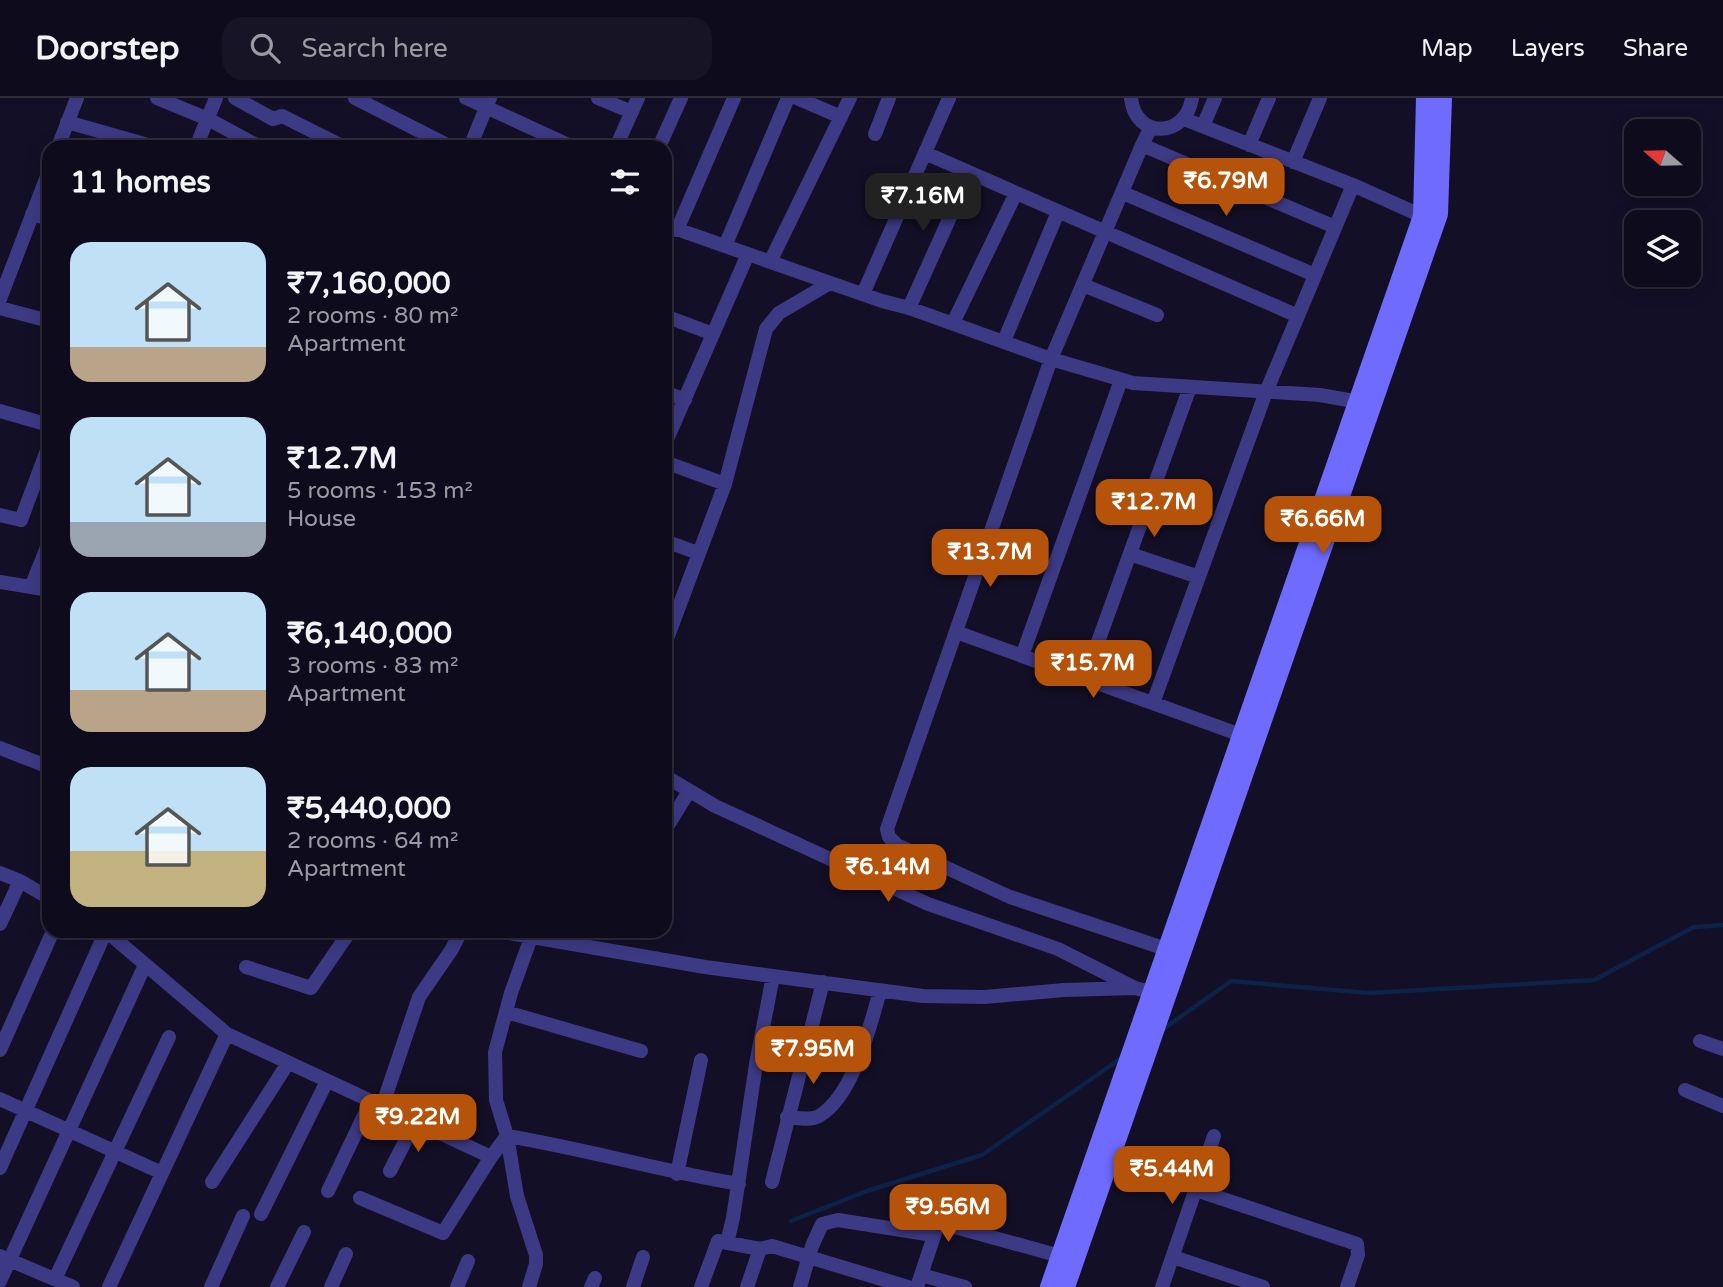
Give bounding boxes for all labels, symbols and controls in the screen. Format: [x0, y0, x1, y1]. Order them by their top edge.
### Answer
search box [222, 17, 712, 80]
text: Doorstep [35, 29, 180, 68]
icon: search [246, 29, 284, 67]
text: Search here [302, 33, 448, 64]
text: Map [1421, 34, 1473, 63]
text: Layers [1511, 34, 1585, 63]
text: Share [1623, 34, 1688, 63]
north arrow [1624, 119, 1701, 196]
map controls [1624, 119, 1701, 287]
pin: ₹6.79M [1169, 158, 1283, 218]
icon: filters [606, 163, 644, 201]
text: 11 homes [70, 164, 211, 201]
text: ₹6.79M [1184, 167, 1268, 195]
pin: ₹7.16M [866, 174, 980, 233]
text: ₹7.16M [881, 182, 965, 210]
button: layers [1624, 210, 1701, 287]
text: ₹7,160,000 [287, 265, 451, 302]
icon: home [126, 270, 210, 354]
text: 2 rooms · 80 m² [287, 302, 458, 330]
text: Apartment [287, 330, 406, 358]
text: ₹12.7M [287, 440, 398, 477]
icon: home [126, 445, 210, 529]
text: 5 rooms · 153 m² [287, 477, 473, 505]
pin: ₹12.7M [1097, 480, 1211, 539]
text: ₹12.7M [1112, 488, 1196, 516]
pin: ₹6.66M [1266, 496, 1380, 556]
text: House [287, 505, 356, 533]
text: ₹6.66M [1281, 505, 1366, 533]
pin: ₹13.7M [933, 530, 1047, 589]
text: ₹13.7M [948, 538, 1032, 566]
text: ₹6,140,000 [287, 615, 452, 652]
icon: home [126, 620, 210, 704]
pin: ₹15.7M [1036, 640, 1150, 700]
text: ₹15.7M [1051, 649, 1135, 677]
text: 3 rooms · 83 m² [287, 652, 458, 680]
text: Apartment [287, 680, 406, 708]
text: ₹5,440,000 [287, 790, 451, 827]
icon: home [126, 795, 210, 879]
text: 2 rooms · 64 m² [287, 827, 458, 855]
pin: ₹6.14M [831, 844, 945, 904]
text: ₹6.14M [846, 853, 931, 881]
text: Apartment [287, 855, 406, 883]
pin: ₹7.95M [756, 1026, 870, 1086]
text: ₹7.95M [771, 1035, 855, 1063]
pin: ₹9.22M [361, 1094, 475, 1154]
text: ₹9.22M [376, 1103, 461, 1131]
pin: ₹5.44M [1115, 1146, 1229, 1206]
text: ₹5.44M [1130, 1155, 1214, 1183]
pin: ₹9.56M [891, 1184, 1005, 1244]
text: ₹9.56M [906, 1193, 991, 1221]

